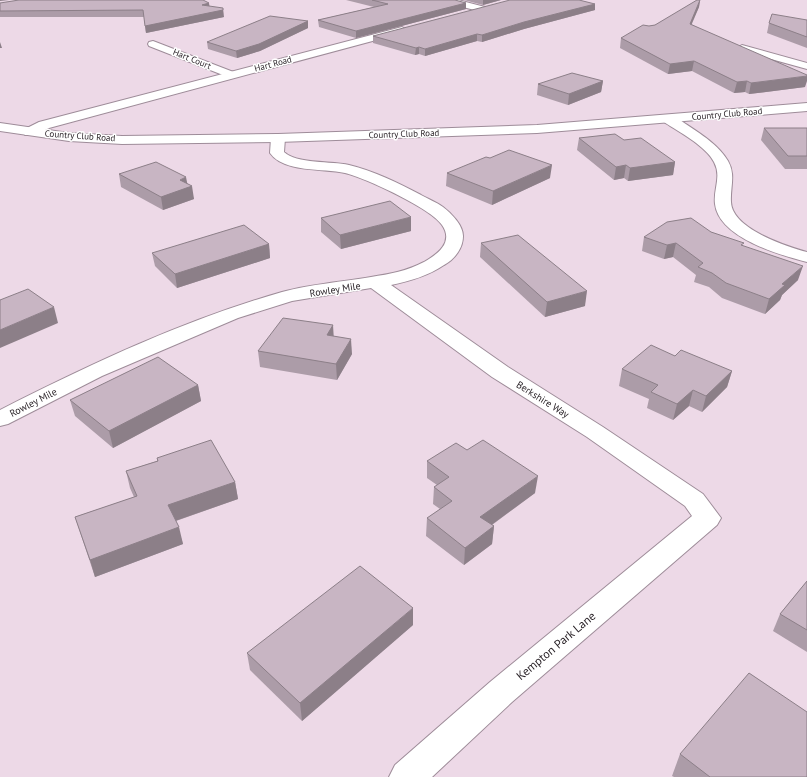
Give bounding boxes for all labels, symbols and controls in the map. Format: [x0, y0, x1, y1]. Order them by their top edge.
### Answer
street label: Hart Court [171, 46, 213, 71]
street label: Hart Road [253, 53, 293, 74]
street label: Country Club Road [691, 105, 763, 122]
street label: Country Club Road [368, 127, 440, 140]
street label: Country Club Road [44, 128, 116, 143]
street label: Rowley Mile [309, 279, 361, 300]
street label: Berkshire Way [514, 378, 572, 421]
street label: Rowley Mile [7, 385, 59, 420]
street label: Kempton Park Lane [513, 608, 598, 683]

